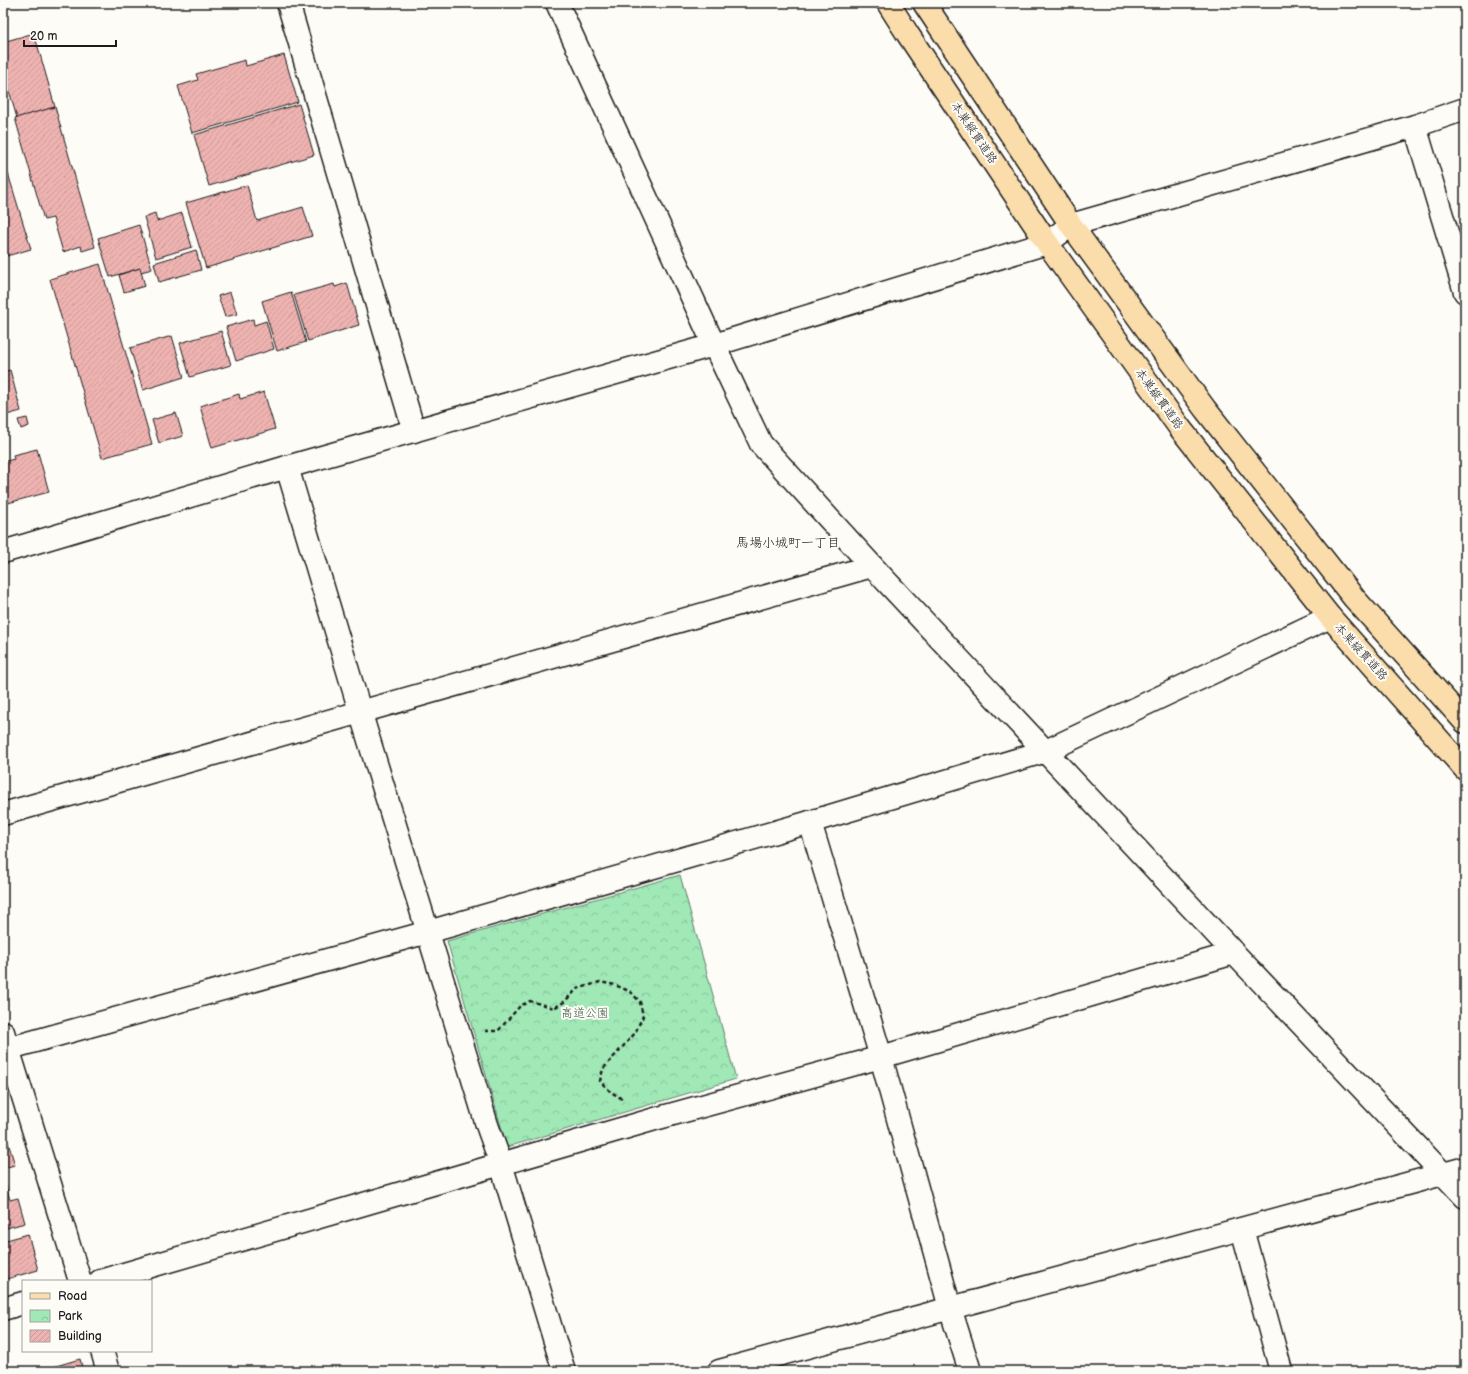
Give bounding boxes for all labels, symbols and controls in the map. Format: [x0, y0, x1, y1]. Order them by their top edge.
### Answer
scale bar [24, 22, 116, 48]
text: 20 m [30, 29, 57, 44]
street label: 本巣縦貫道路 [948, 99, 1000, 167]
street label: 本巣縦貫道路 [1132, 365, 1186, 433]
district label: 馬場小城町一丁目 [736, 535, 840, 551]
street label: 本巣縦貫道路 [1331, 620, 1391, 684]
park label: 高道公園 [561, 1006, 609, 1021]
legend [22, 1280, 152, 1352]
text: Road [58, 1289, 87, 1304]
text: Park [58, 1309, 82, 1324]
text: Building [58, 1329, 102, 1344]

